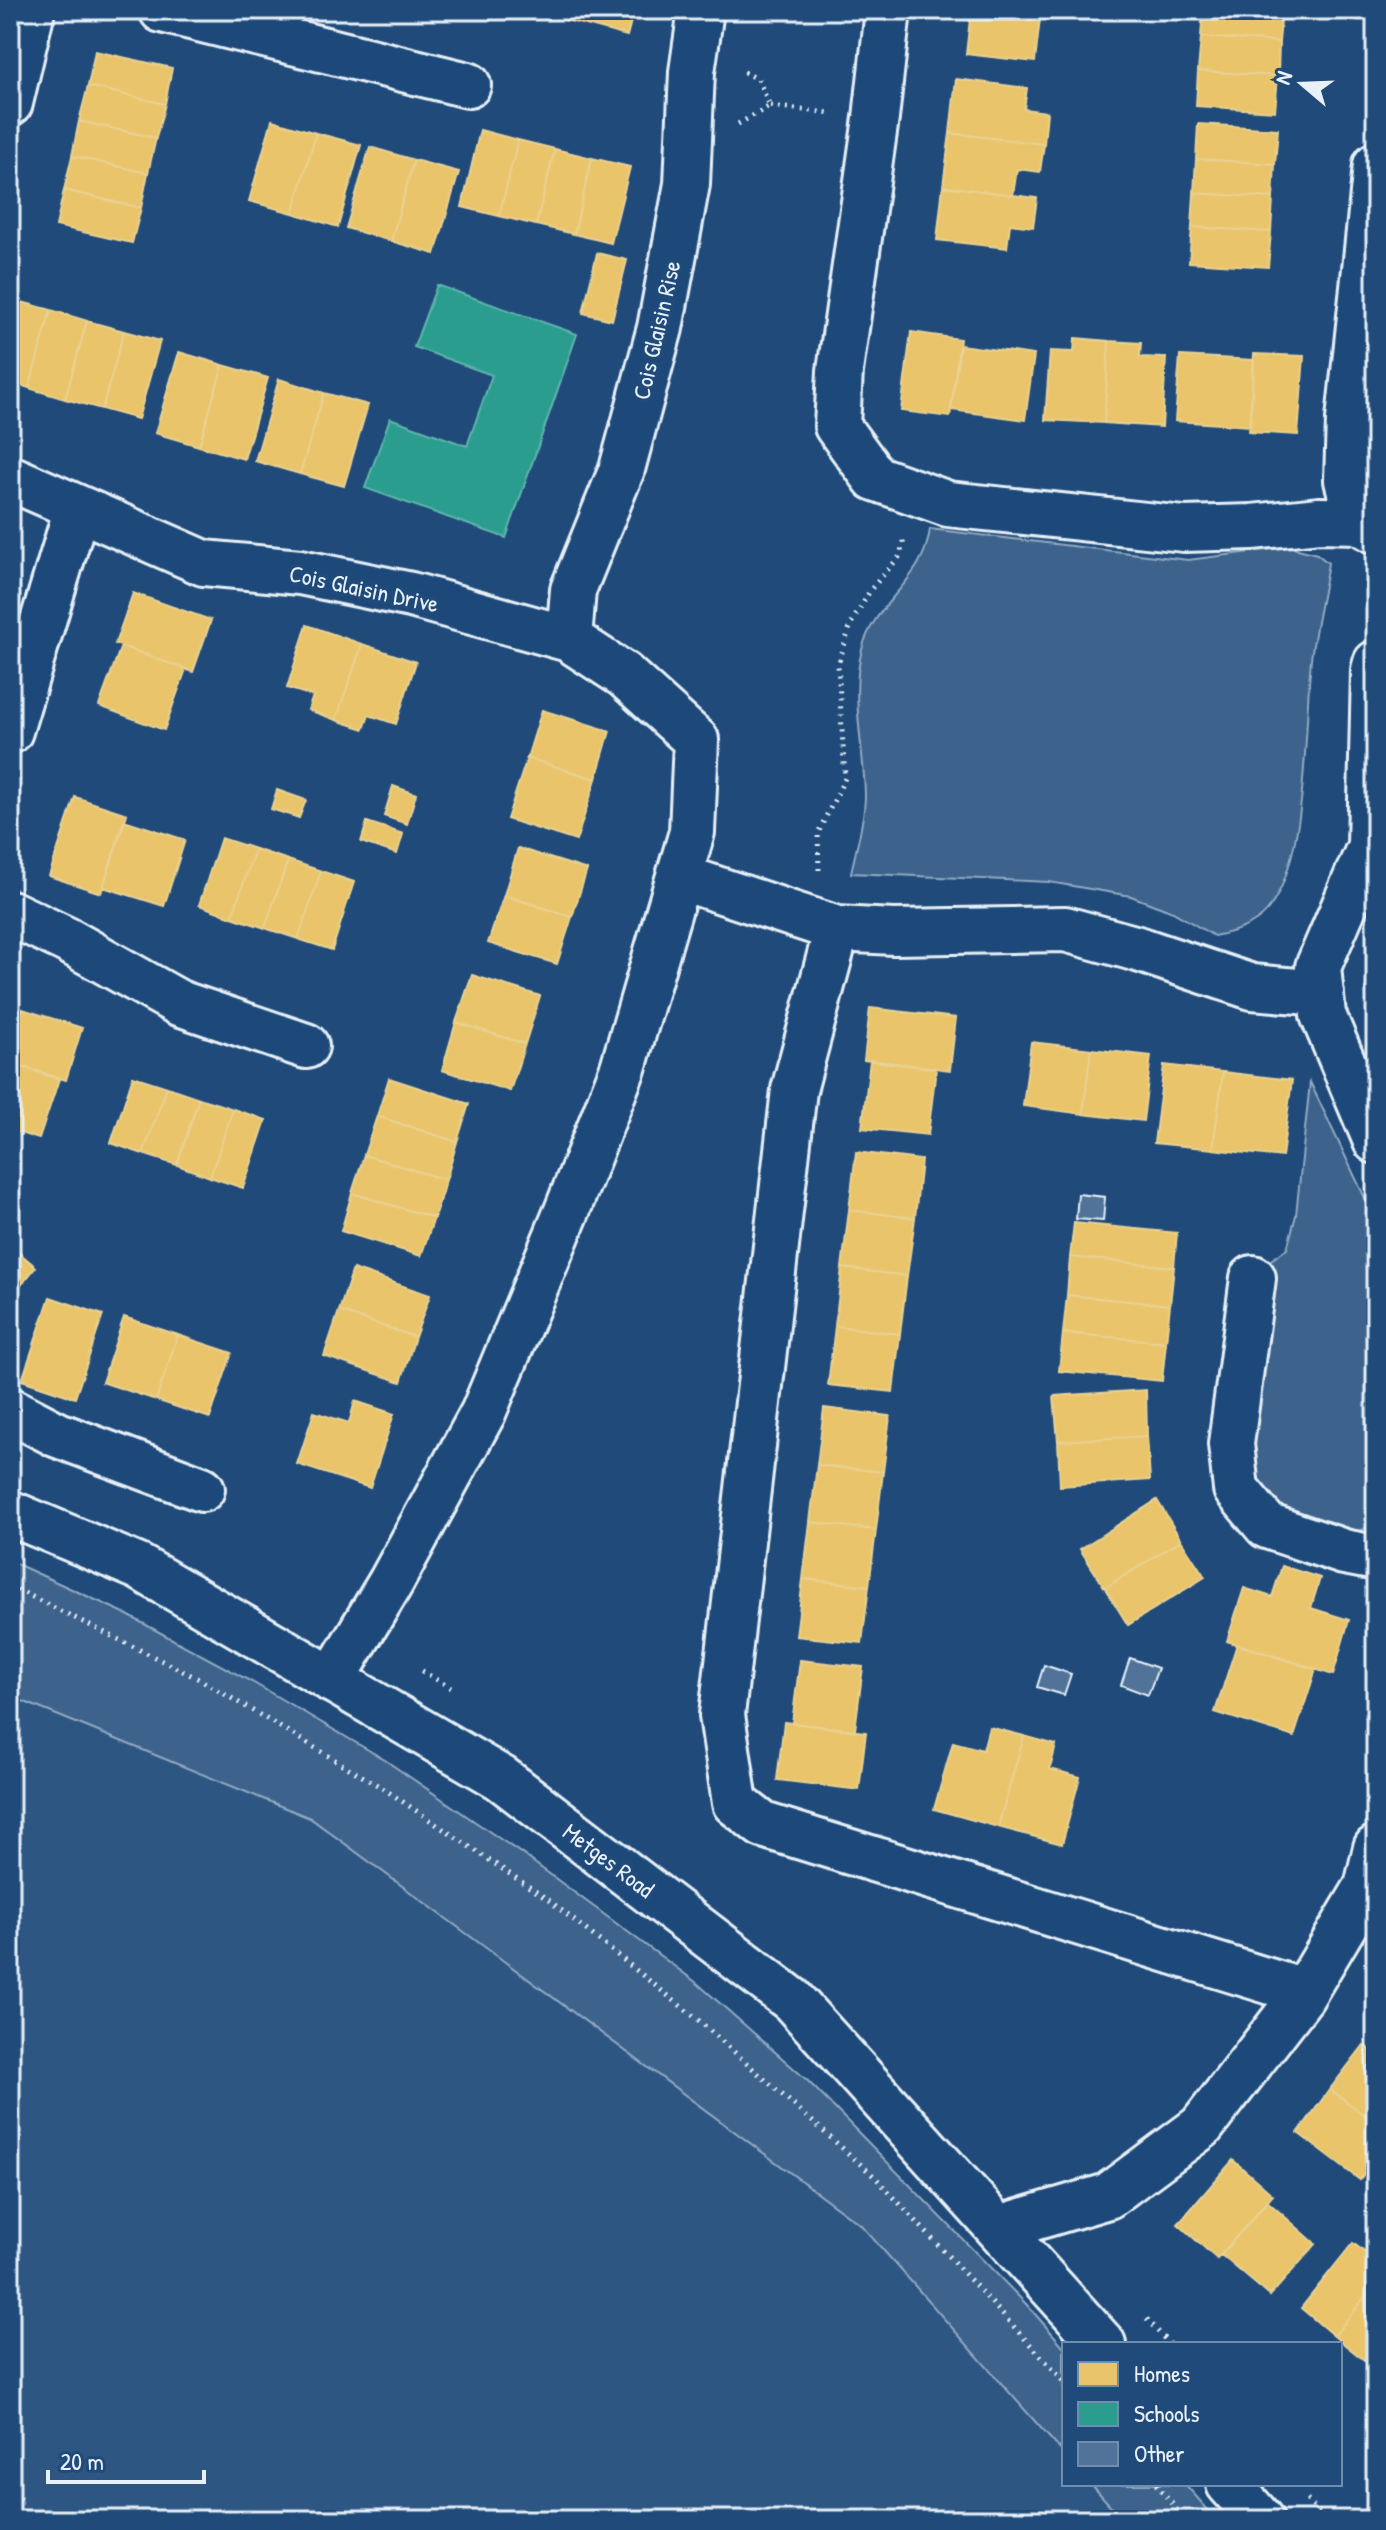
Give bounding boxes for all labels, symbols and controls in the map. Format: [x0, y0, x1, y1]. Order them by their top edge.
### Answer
north arrow [1262, 44, 1342, 124]
text: N [1267, 67, 1299, 88]
street label: Cois Glaisin Rise [624, 257, 688, 403]
street label: Cois Glaisin Drive [286, 557, 442, 620]
street label: Metges Road [557, 1815, 661, 1905]
legend [1062, 2342, 1342, 2486]
text: Homes [1134, 2357, 1190, 2389]
text: Schools [1134, 2397, 1199, 2429]
scale bar [48, 2434, 204, 2484]
text: Other [1134, 2437, 1184, 2469]
text: 20 m [60, 2445, 104, 2477]

